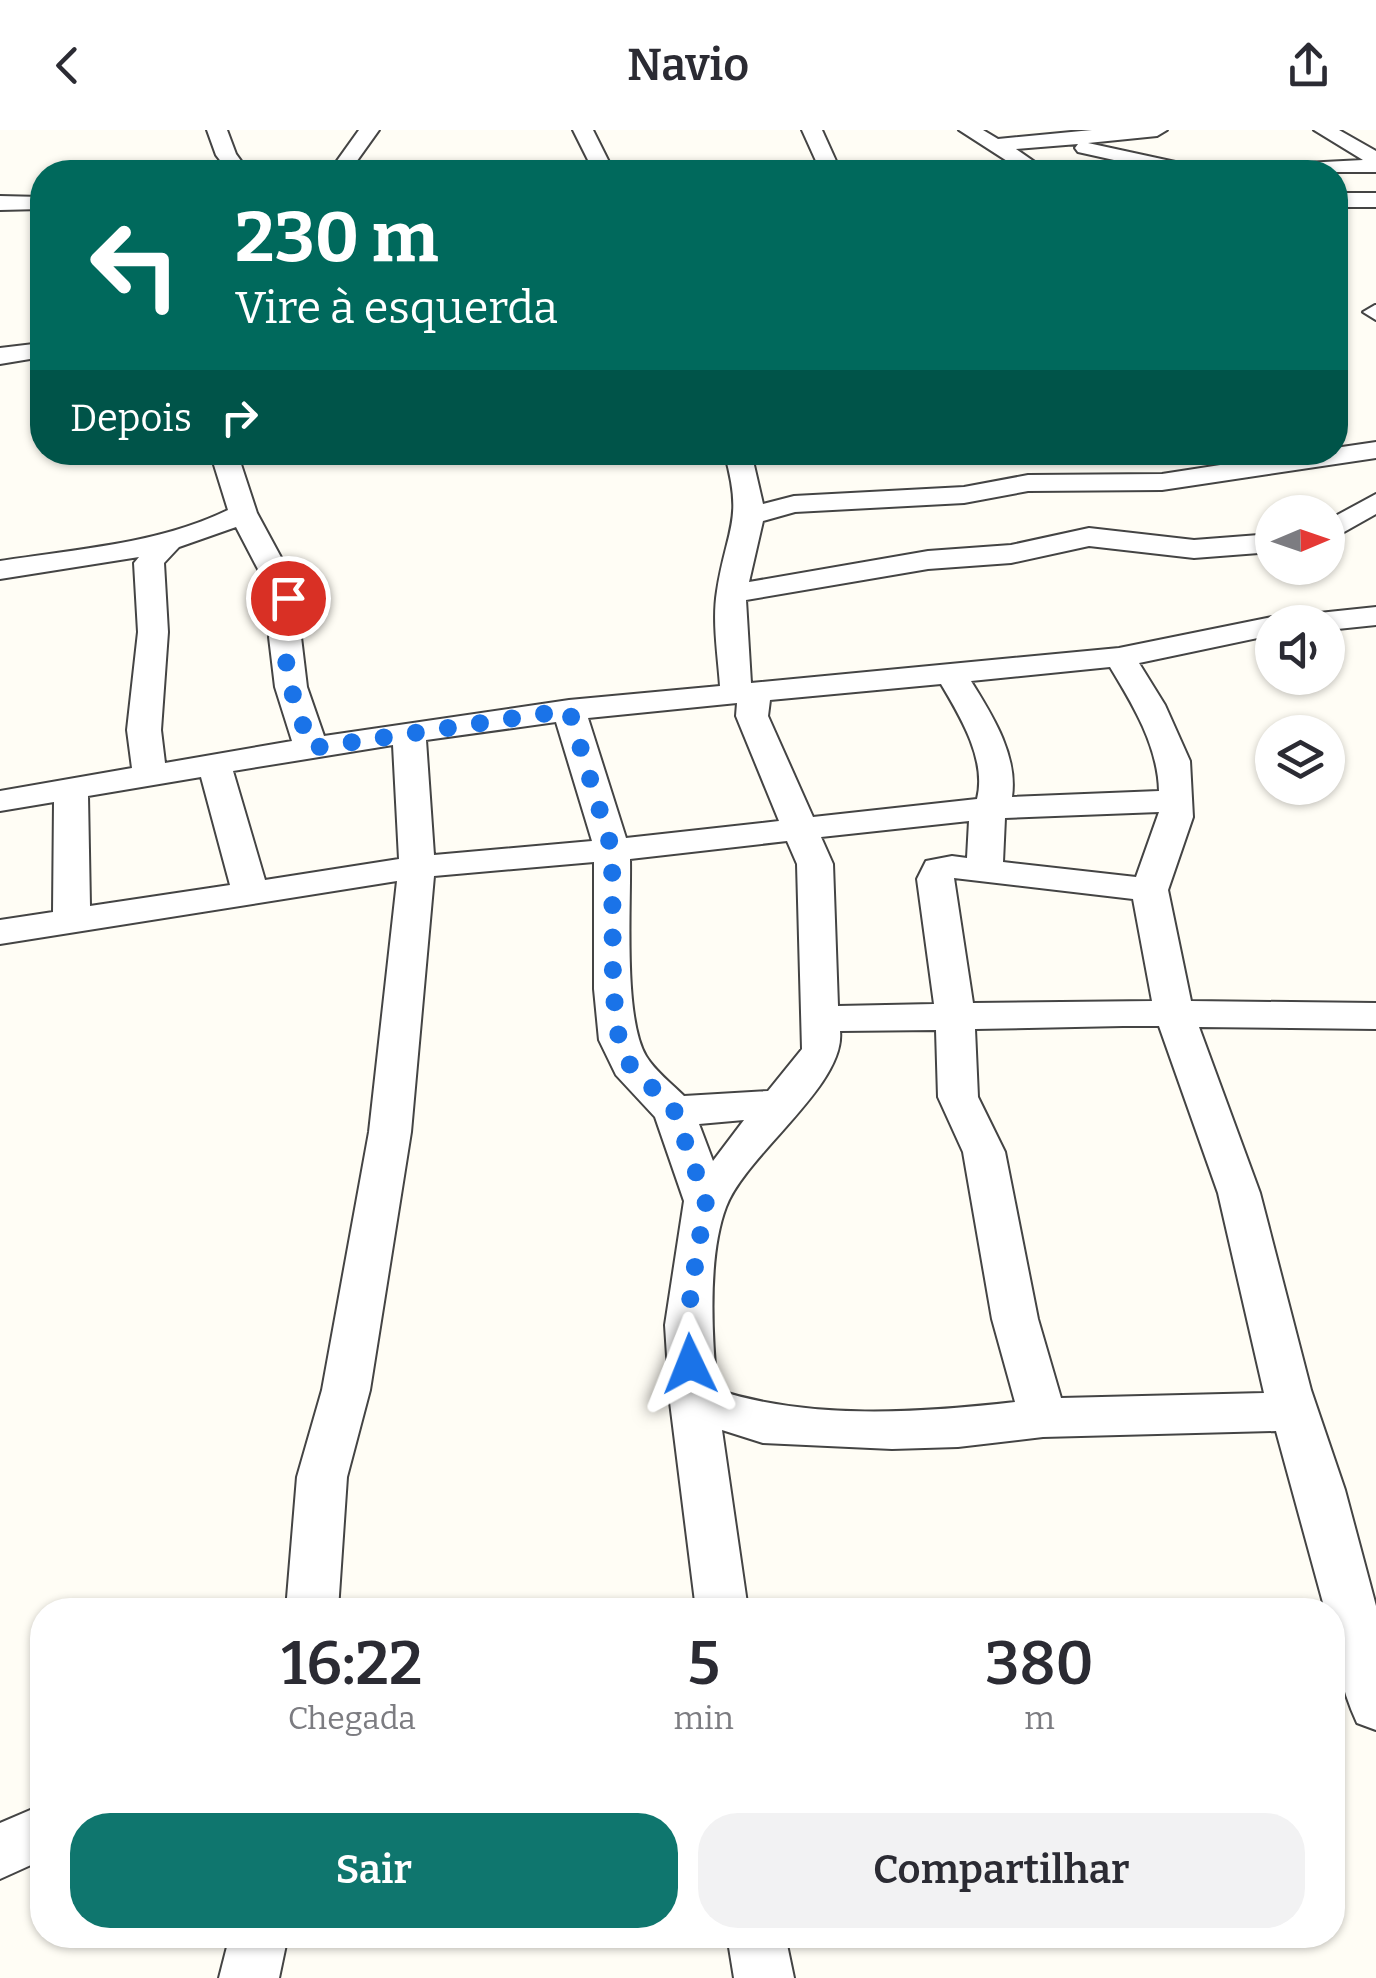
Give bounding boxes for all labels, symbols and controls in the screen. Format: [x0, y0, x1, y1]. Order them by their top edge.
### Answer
icon: back [40, 38, 95, 93]
text: Navio [627, 38, 749, 92]
icon: share [1281, 38, 1336, 93]
text: 230 m [235, 196, 439, 280]
icon: left [70, 200, 200, 330]
text: Vire à esquerda [235, 281, 558, 335]
icon: right [212, 390, 267, 445]
text: Depois [70, 395, 192, 441]
north arrow [1255, 495, 1345, 585]
map controls [1255, 495, 1345, 805]
pin [246, 556, 331, 641]
icon: arrive [261, 571, 316, 626]
button: sound [1255, 605, 1345, 695]
button: layers [1255, 715, 1345, 805]
position arrow [638, 1312, 742, 1416]
text: 16:22 [281, 1628, 422, 1700]
text: 5 [687, 1628, 720, 1700]
text: 380 [985, 1628, 1094, 1700]
text: Chegada [288, 1699, 416, 1737]
text: min [674, 1699, 734, 1737]
text: m [1024, 1699, 1055, 1737]
button: Sair [70, 1813, 678, 1928]
button: Compartilhar [698, 1813, 1305, 1928]

